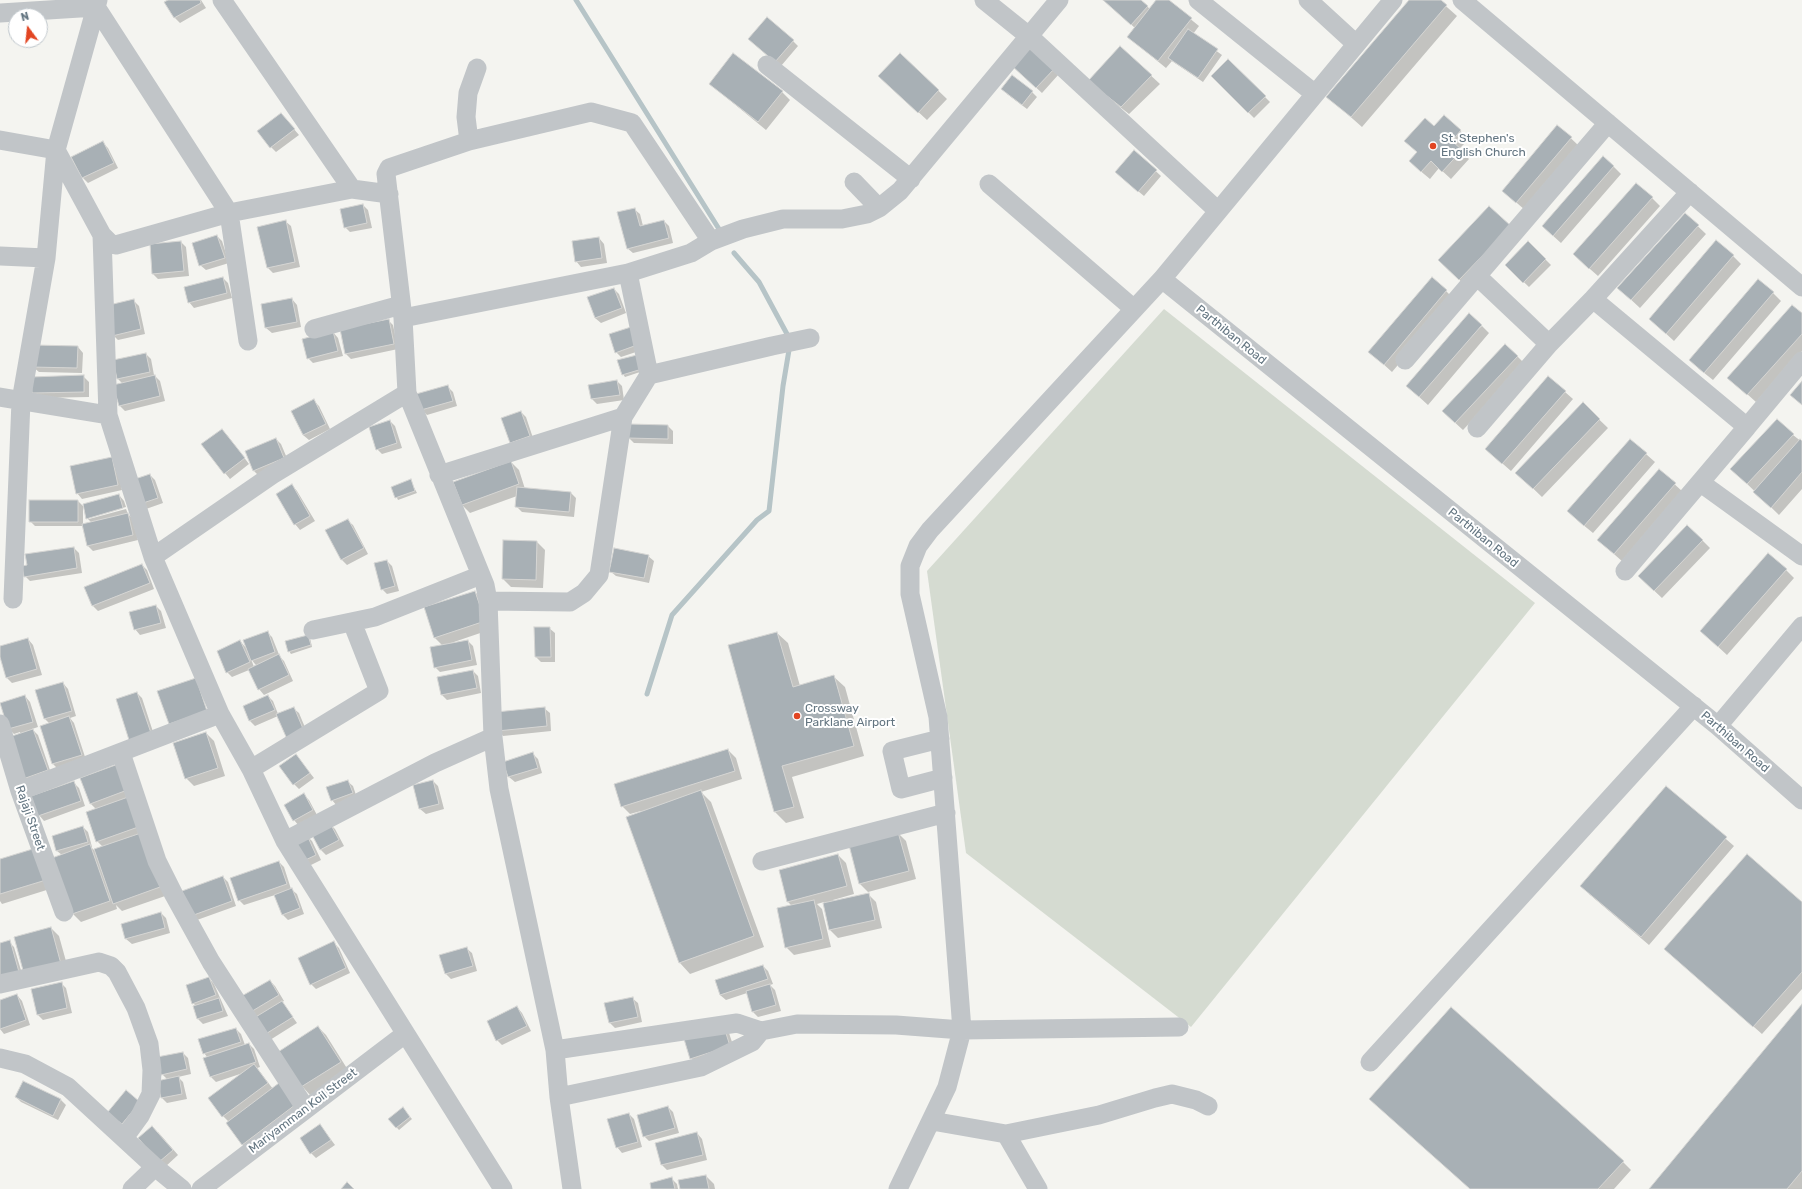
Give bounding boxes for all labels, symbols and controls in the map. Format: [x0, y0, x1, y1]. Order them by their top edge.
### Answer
north arrow [8, 8, 48, 48]
text: N [20, 10, 31, 24]
place label: St. Stephen's English Church [1441, 132, 1526, 160]
marker: St. Stephen's English Church [1428, 141, 1438, 151]
street label: Parthiban Road [1193, 302, 1269, 368]
street label: Parthiban Road [1445, 505, 1521, 571]
place label: Crossway Parklane Airport [805, 702, 895, 730]
street label: Parthiban Road [1698, 708, 1772, 776]
marker: Crossway Parklane Airport [792, 711, 802, 721]
street label: Rajaji Street [12, 784, 48, 852]
street label: Mariyamman Koil Street [246, 1066, 360, 1156]

